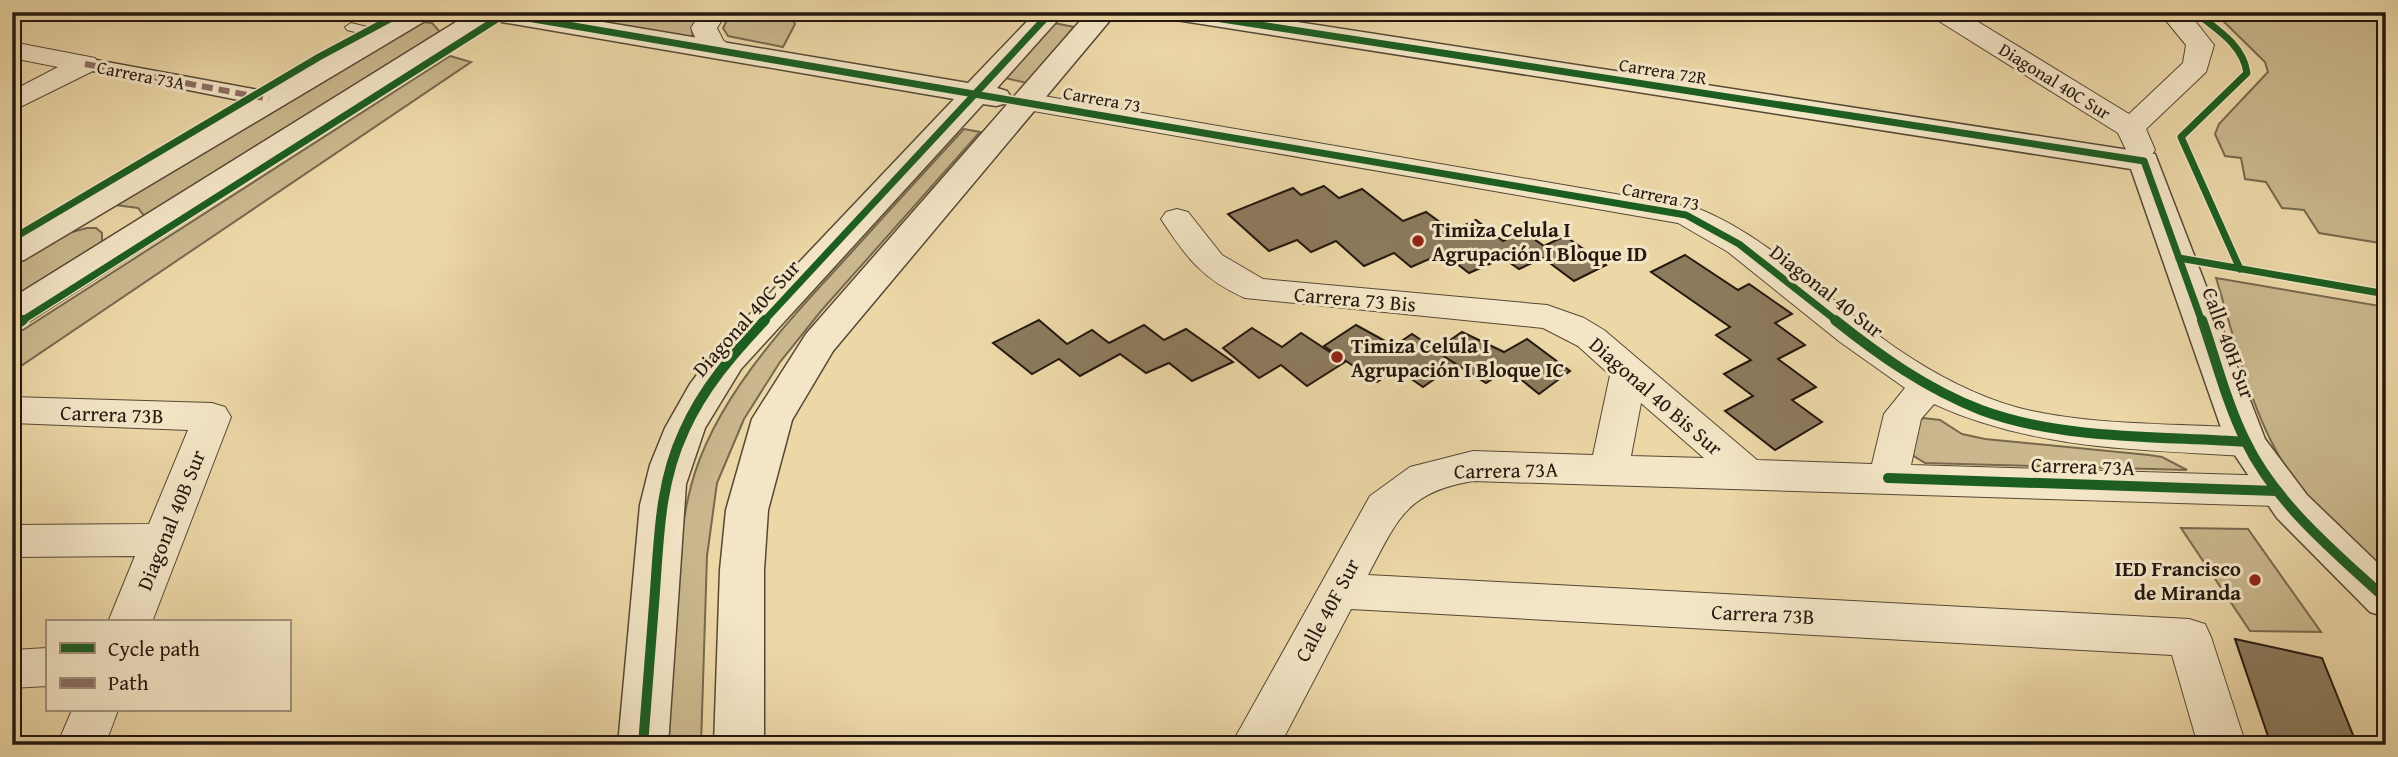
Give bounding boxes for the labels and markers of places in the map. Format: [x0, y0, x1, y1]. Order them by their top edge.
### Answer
place label: Timiza Celula I Agrupación I Bloque ID [1432, 214, 1647, 269]
marker: Timiza Celula I Agrupación I Bloque ID [1410, 233, 1426, 249]
place label: Timiza Celula I Agrupación I Bloque IC [1351, 330, 1564, 385]
marker: Timiza Celula I Agrupación I Bloque IC [1329, 349, 1345, 365]
place label: IED Francisco de Miranda [2115, 553, 2241, 608]
marker: IED Francisco de Miranda [2247, 572, 2263, 588]

